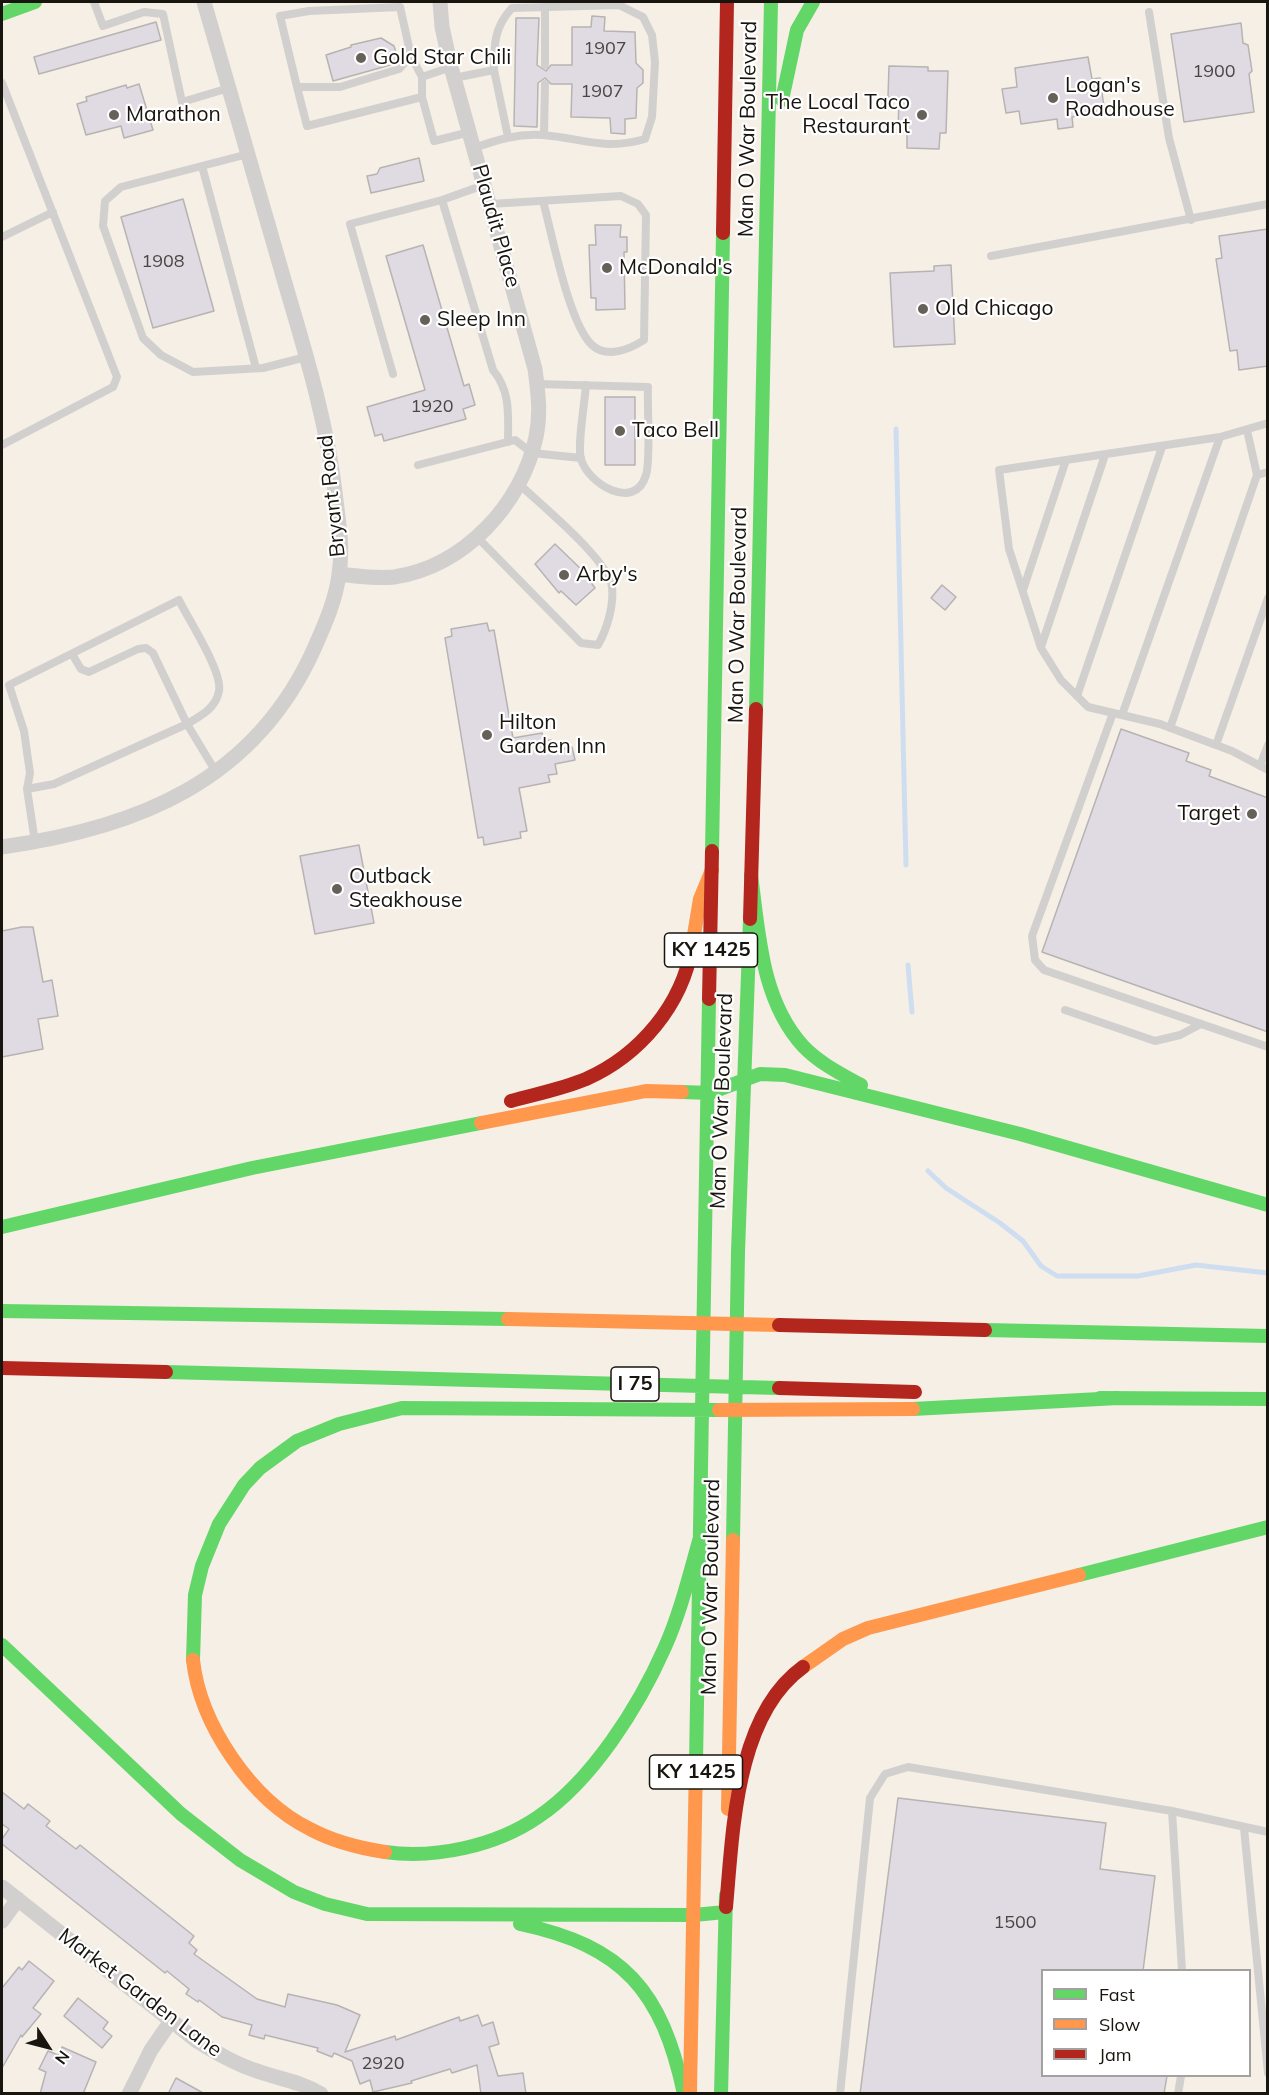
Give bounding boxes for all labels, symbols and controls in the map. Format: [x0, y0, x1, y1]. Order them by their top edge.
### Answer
street label: Man O War Boulevard [734, 21, 762, 237]
house number: 1907 [583, 38, 627, 60]
place label: Gold Star Chili [373, 45, 511, 71]
marker: Gold Star Chili [354, 51, 368, 65]
house number: 1900 [1192, 61, 1236, 83]
place label: Logan's Roadhouse [1065, 73, 1175, 123]
house number: 1907 [580, 81, 624, 103]
place label: The Local Taco Restaurant [766, 90, 910, 140]
marker: Logan's Roadhouse [1046, 91, 1060, 105]
place label: Marathon [126, 102, 221, 128]
marker: Marathon [107, 108, 121, 122]
marker: The Local Taco Restaurant [915, 108, 929, 122]
street label: Plaudit Place [466, 162, 526, 290]
house number: 1908 [141, 251, 185, 273]
place label: McDonald's [619, 255, 733, 281]
marker: McDonald's [600, 261, 614, 275]
place label: Old Chicago [935, 296, 1054, 322]
marker: Old Chicago [916, 302, 930, 316]
place label: Sleep Inn [437, 307, 526, 333]
marker: Sleep Inn [418, 313, 432, 327]
house number: 1920 [410, 396, 454, 418]
place label: Taco Bell [632, 418, 719, 444]
marker: Taco Bell [613, 424, 627, 438]
street label: Bryant Road [313, 434, 351, 558]
street label: Man O War Boulevard [724, 507, 752, 723]
place label: Arby's [576, 562, 638, 588]
marker: Arby's [557, 568, 571, 582]
place label: Hilton Garden Inn [499, 710, 606, 760]
marker: Hilton Garden Inn [480, 728, 494, 742]
place label: Target [1177, 801, 1240, 827]
marker: Target [1245, 807, 1259, 821]
place label: Outback Steakhouse [349, 864, 462, 914]
marker: Outback Steakhouse [330, 882, 344, 896]
road number: KY 1425 [664, 933, 758, 967]
street label: Man O War Boulevard [706, 992, 738, 1210]
road number: I 75 [611, 1367, 659, 1401]
street label: Man O War Boulevard [697, 1479, 725, 1695]
road number: KY 1425 [650, 1755, 742, 1789]
house number: 1500 [993, 1912, 1037, 1934]
street label: Market Garden Lane [53, 1923, 227, 2063]
legend [1041, 1969, 1251, 2077]
text: Fast [1099, 1983, 1135, 2006]
text: Slow [1099, 2013, 1140, 2036]
north arrow [18, 2017, 78, 2077]
text: Jam [1099, 2043, 1132, 2066]
text: N [51, 2047, 74, 2068]
house number: 2920 [361, 2053, 405, 2075]

